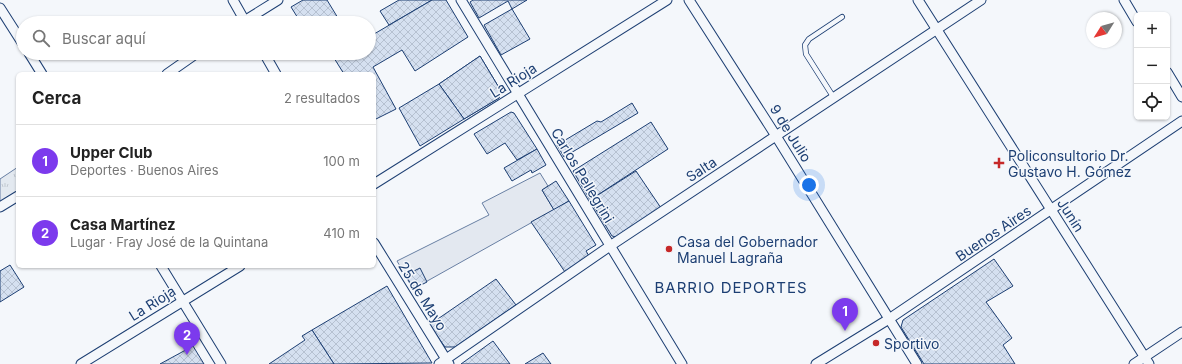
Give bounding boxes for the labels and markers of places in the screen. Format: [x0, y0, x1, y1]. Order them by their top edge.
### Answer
place label: Policonsultorio Dr. Gustavo H. Gómez [1008, 147, 1132, 180]
marker: Policonsultorio Dr. Gustavo H. Gómez [993, 157, 1005, 169]
place label: Casa del Gobernador Manuel Lagraña [677, 233, 818, 266]
marker: Casa del Gobernador Manuel Lagraña [664, 244, 674, 254]
pin: 1 [832, 298, 858, 331]
pin: 2 [174, 322, 200, 355]
place label: Sportivo [884, 335, 939, 352]
marker: Sportivo [871, 338, 881, 348]

